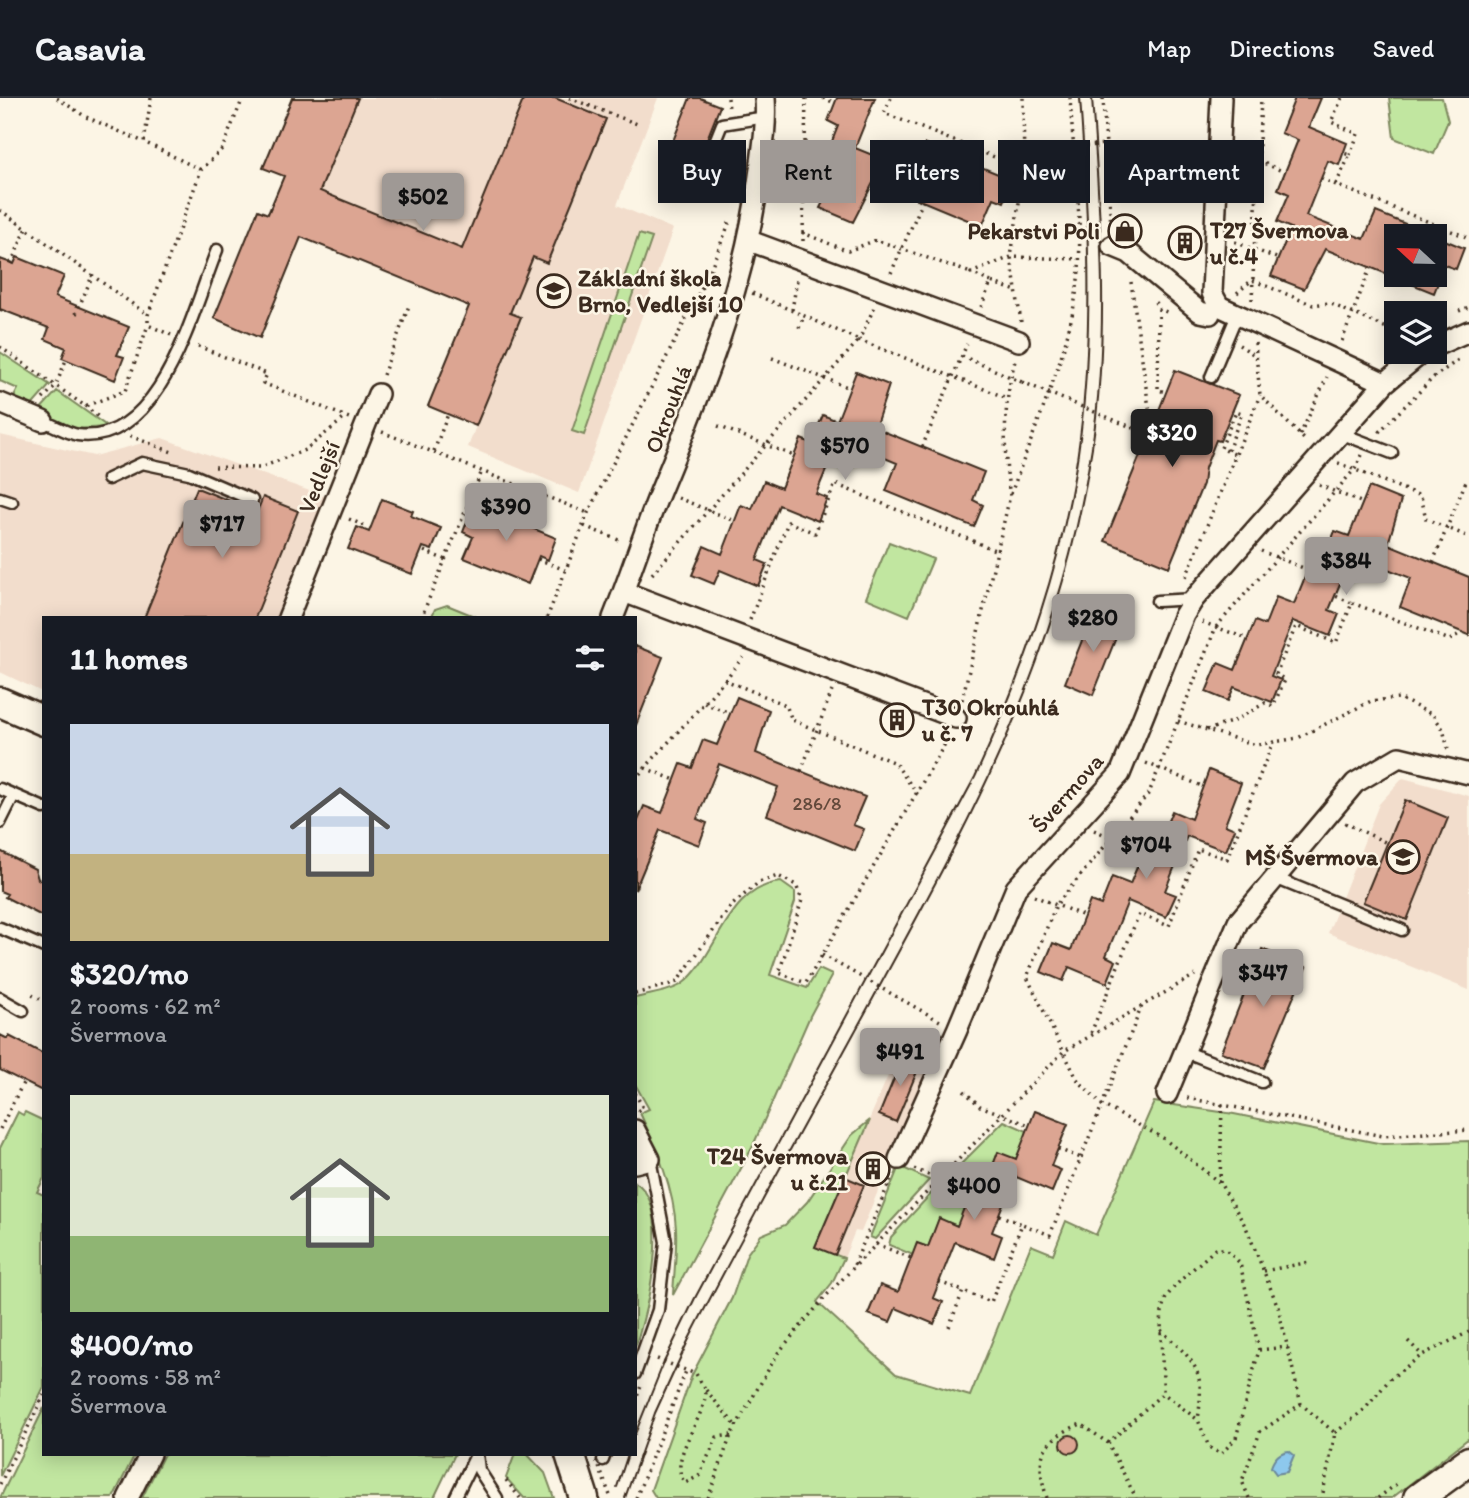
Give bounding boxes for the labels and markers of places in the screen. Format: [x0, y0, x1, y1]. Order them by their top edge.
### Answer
pin: $502 [382, 174, 464, 233]
shop icon: Pekarstvi Poli [1106, 212, 1144, 250]
place label: T27 Švermova u č.4 [1209, 216, 1350, 270]
place label: Pekarstvi Poli [967, 217, 1100, 245]
building icon: T27 Švermova u č.4 [1166, 224, 1204, 262]
place label: Základní škola Brno, Vedlejší 10 [578, 264, 743, 318]
school or university icon: Základní škola Brno, Vedlejší 10 [535, 272, 573, 310]
pin: $320 [1131, 410, 1213, 469]
pin: $570 [804, 422, 886, 482]
pin: $390 [465, 484, 547, 543]
pin: $717 [181, 500, 263, 560]
pin: $384 [1305, 538, 1387, 597]
pin: $280 [1052, 594, 1134, 654]
place label: T30 Okrouhlá u č. 7 [921, 693, 1060, 747]
building icon: T30 Okrouhlá u č. 7 [878, 701, 916, 739]
pin: $704 [1105, 822, 1187, 881]
school or university icon: MŠ Švermova [1384, 838, 1422, 876]
place label: MŠ Švermova [1245, 843, 1379, 871]
pin: $347 [1222, 950, 1304, 1009]
pin: $491 [859, 1028, 941, 1088]
place label: T24 Švermova u č.21 [706, 1142, 849, 1196]
building icon: T24 Švermova u č.21 [854, 1150, 892, 1188]
pin: $400 [933, 1162, 1015, 1222]

